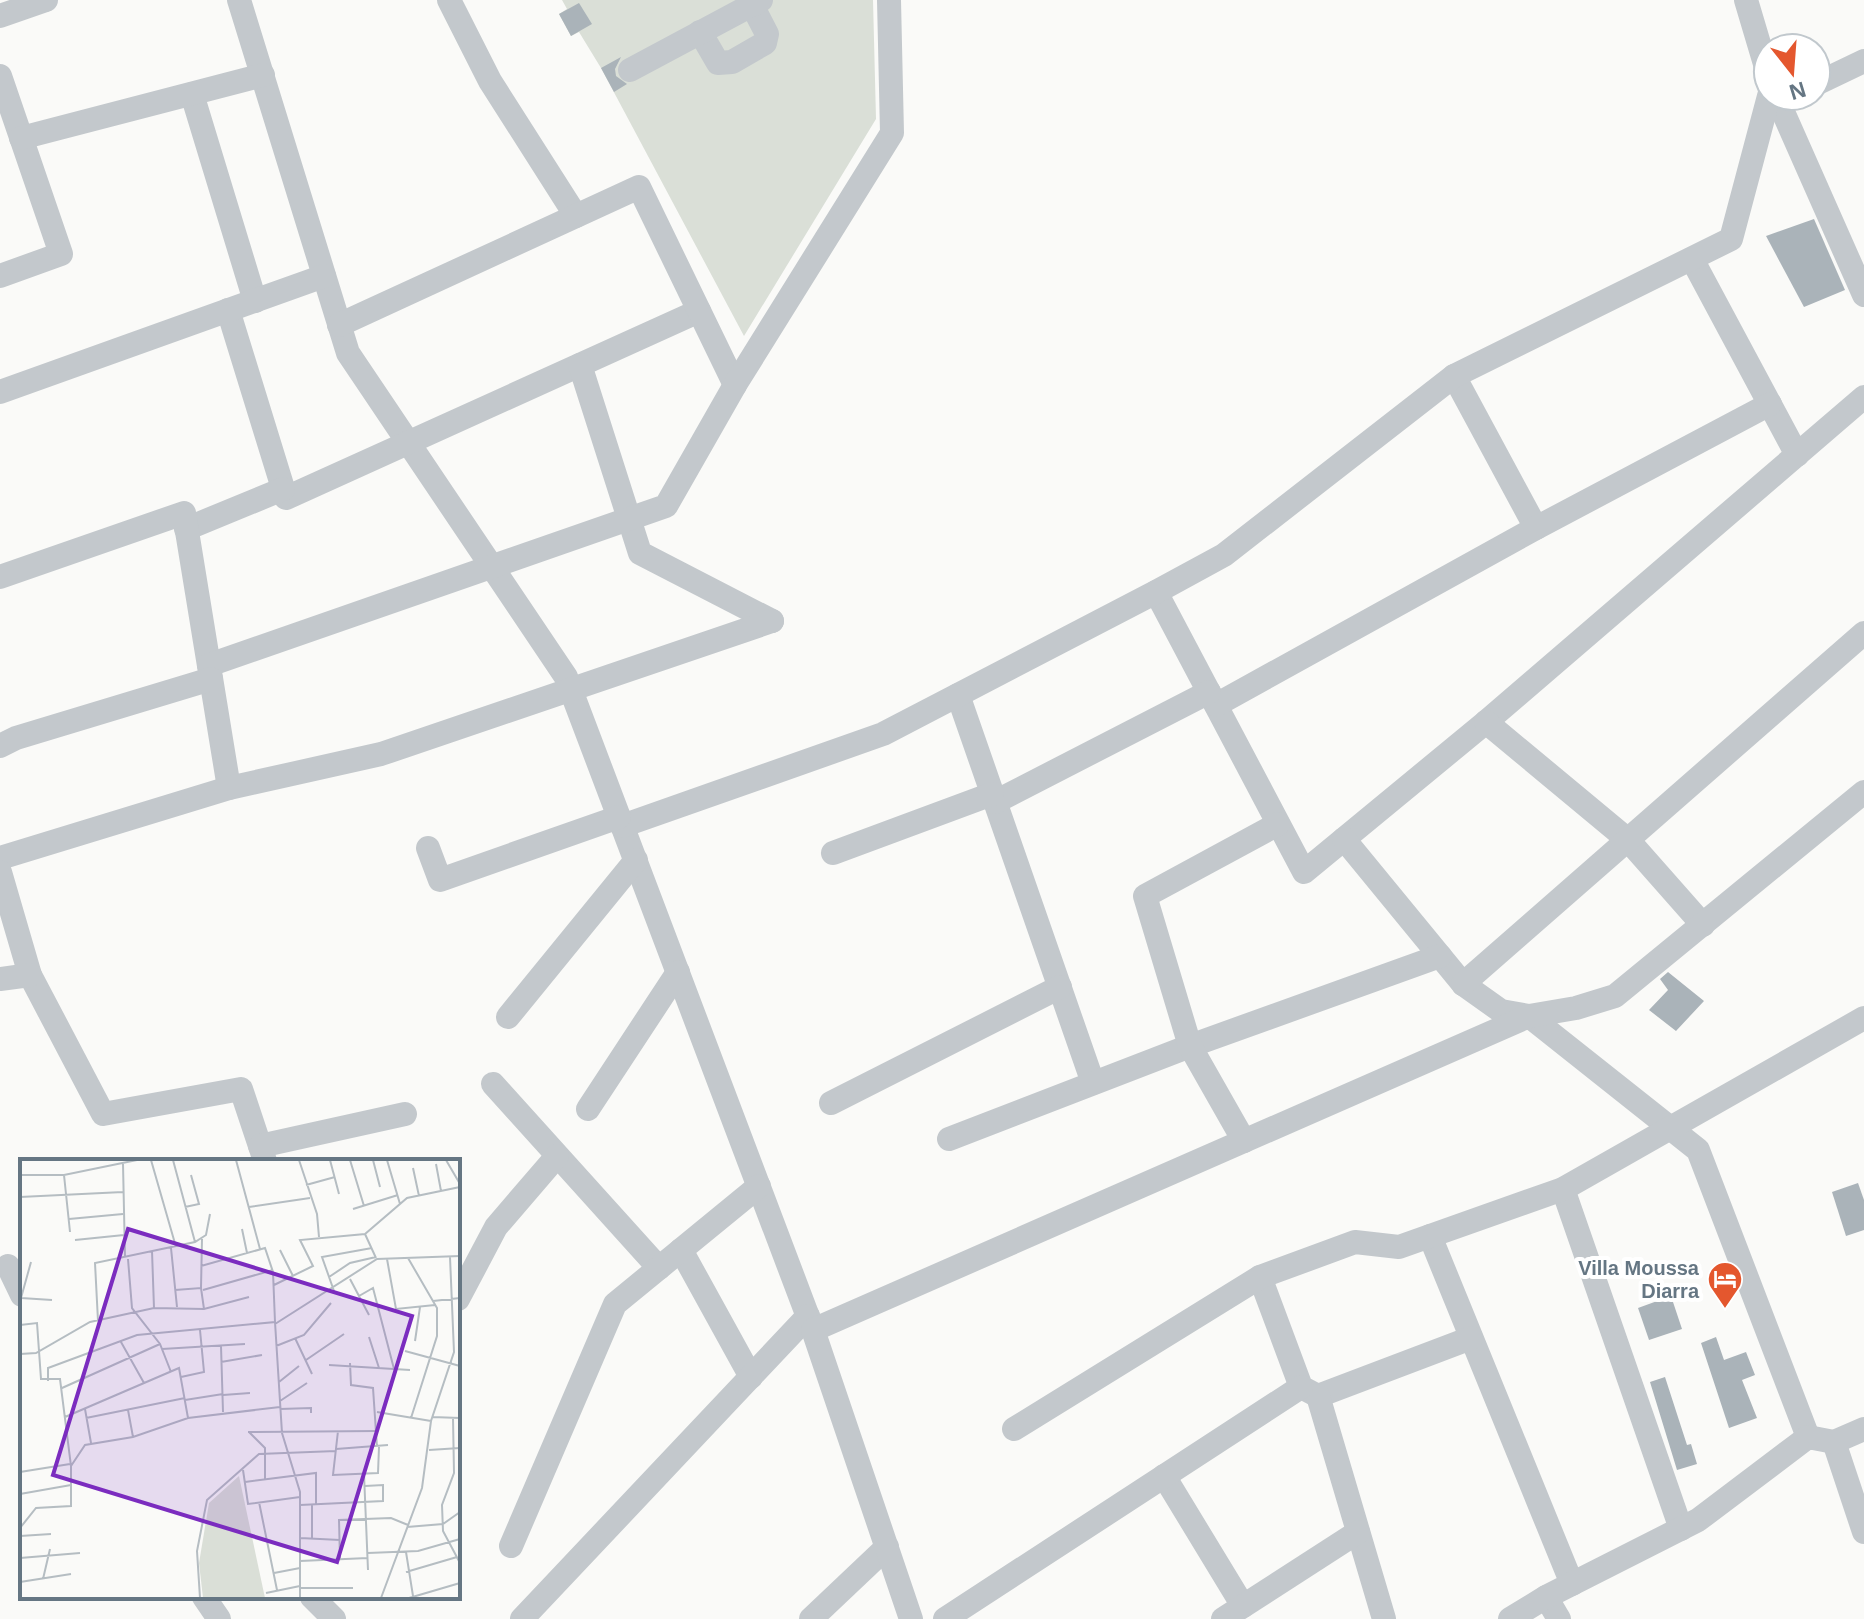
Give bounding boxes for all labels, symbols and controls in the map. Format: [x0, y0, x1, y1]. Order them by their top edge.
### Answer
north arrow [1752, 32, 1832, 112]
text: N [1786, 76, 1809, 105]
inset map [20, 1159, 460, 1599]
place label: Villa Moussa Diarra [1578, 1257, 1700, 1302]
hotel icon: Villa Moussa Diarra [1706, 1260, 1744, 1310]

